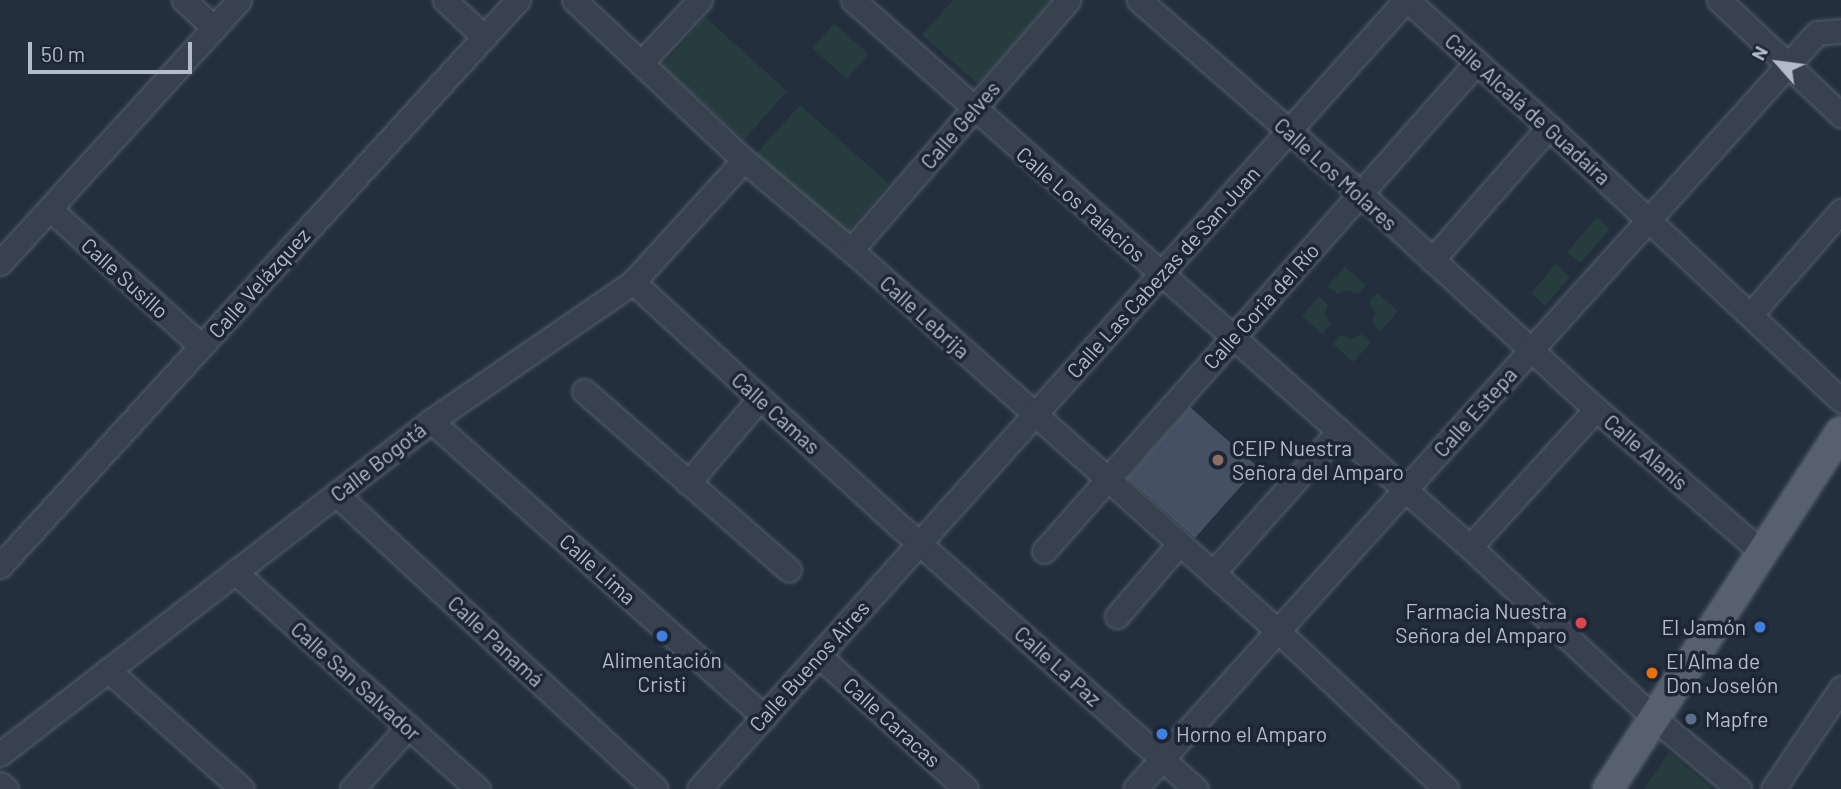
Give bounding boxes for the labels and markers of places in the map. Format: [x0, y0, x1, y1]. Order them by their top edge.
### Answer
place label: CEIP Nuestra Señora del Amparo [1232, 435, 1404, 485]
marker: CEIP Nuestra Señora del Amparo [1210, 452, 1226, 468]
place label: Farmacia Nuestra Señora del Amparo [1395, 598, 1567, 648]
place label: El Jamón [1662, 614, 1746, 640]
marker: Farmacia Nuestra Señora del Amparo [1573, 615, 1589, 631]
marker: El Jamón [1752, 619, 1768, 635]
marker: Alimentación Cristi [654, 628, 670, 644]
place label: Alimentación Cristi [602, 647, 722, 697]
place label: El Alma de Don Joselón [1666, 648, 1778, 698]
marker: El Alma de Don Joselón [1644, 665, 1660, 681]
place label: Mapfre [1705, 706, 1769, 732]
marker: Mapfre [1683, 711, 1699, 727]
place label: Horno el Amparo [1176, 721, 1327, 747]
marker: Horno el Amparo [1154, 726, 1170, 742]

